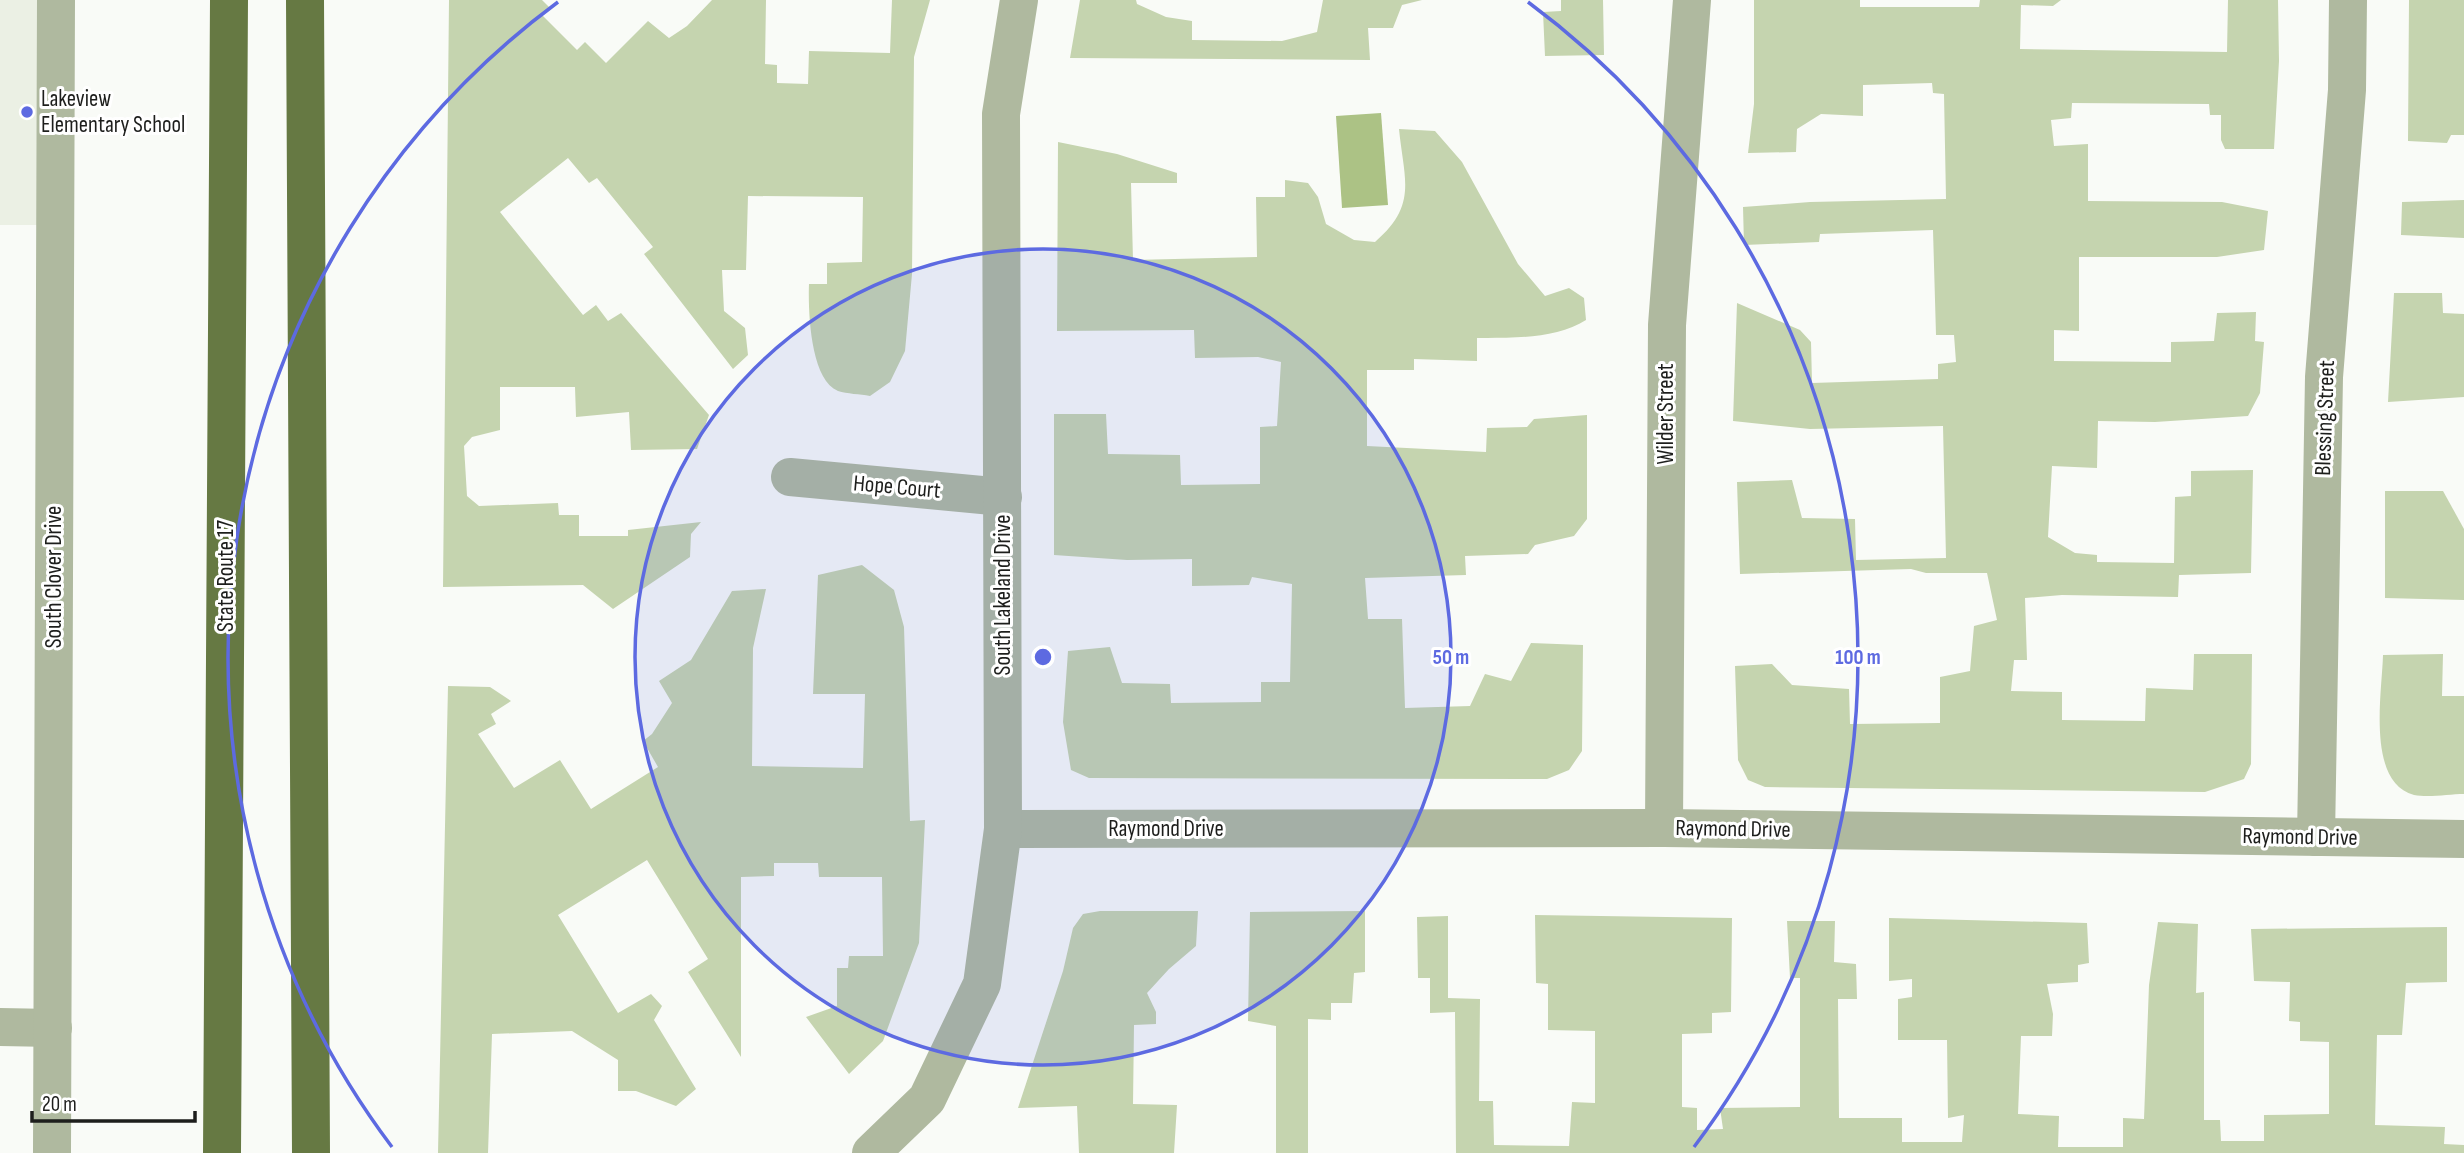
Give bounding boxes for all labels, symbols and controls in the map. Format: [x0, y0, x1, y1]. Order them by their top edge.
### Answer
place label: Lakeview Elementary School [41, 85, 185, 139]
marker: Lakeview Elementary School [19, 104, 35, 120]
street label: Blessing Street [2309, 360, 2341, 476]
street label: Wilder Street [1652, 363, 1680, 465]
street label: Hope Court [852, 469, 942, 505]
street label: South Clover Drive [40, 506, 68, 648]
street label: South Lakeland Drive [989, 515, 1017, 675]
street label: State Route 17 [212, 520, 240, 632]
centre of rings [1031, 645, 1055, 669]
text: 50 m [1433, 645, 1469, 670]
text: 100 m [1835, 645, 1881, 670]
street label: Raymond Drive [1675, 814, 1791, 844]
street label: Raymond Drive [1108, 815, 1224, 843]
street label: Raymond Drive [2242, 822, 2358, 852]
scale bar [32, 1080, 194, 1124]
text: 20 m [42, 1092, 77, 1117]

